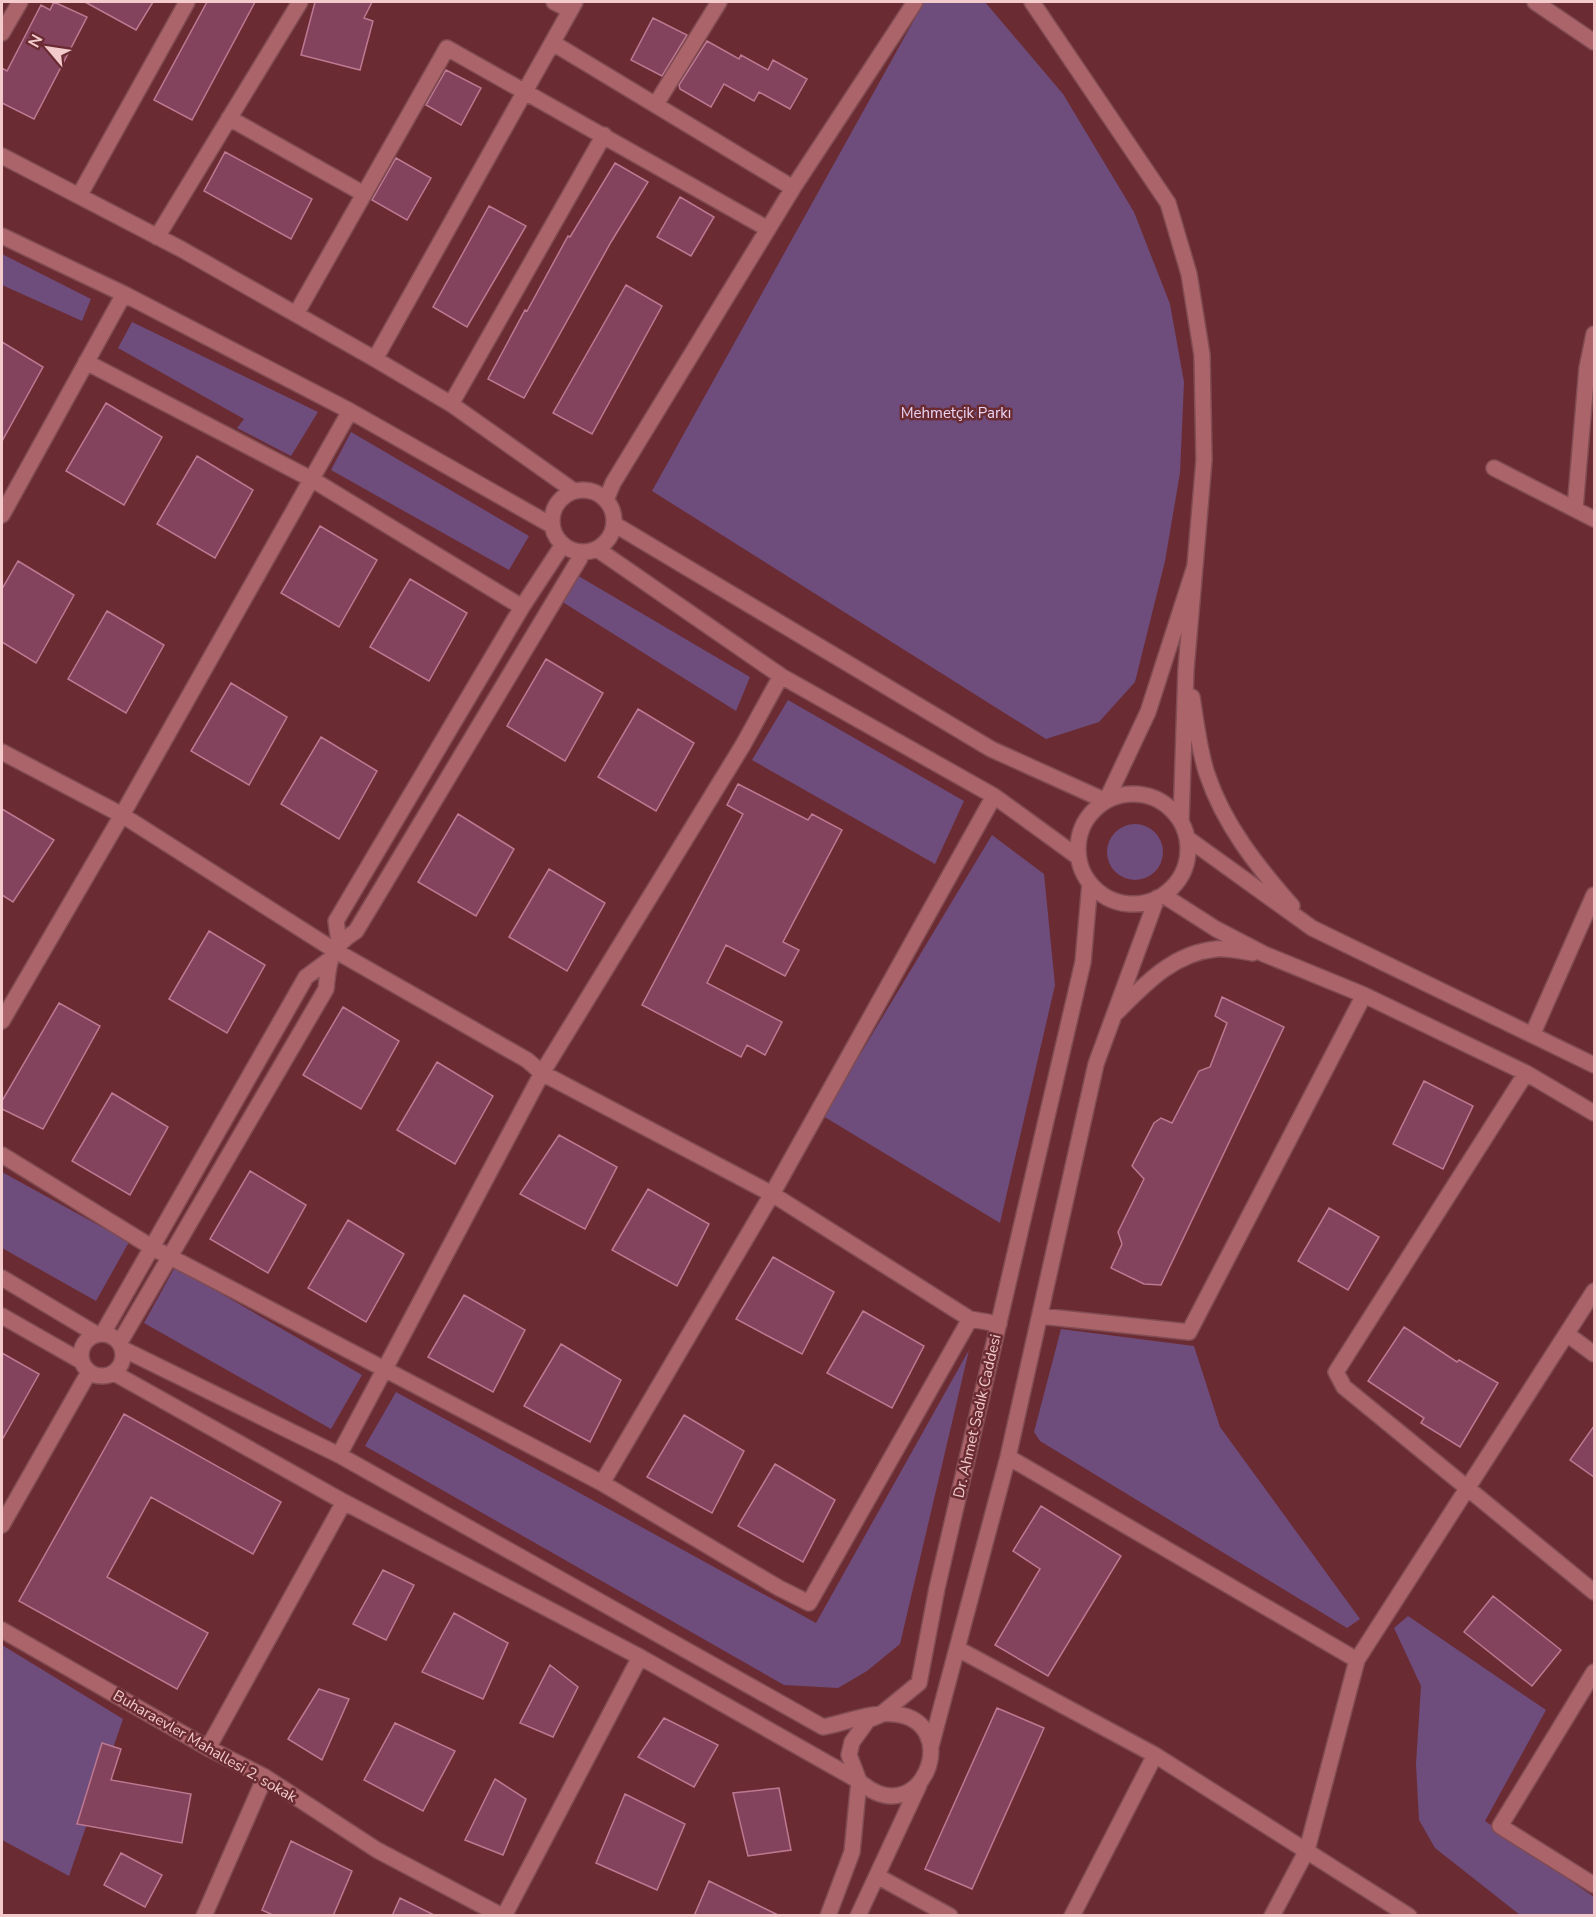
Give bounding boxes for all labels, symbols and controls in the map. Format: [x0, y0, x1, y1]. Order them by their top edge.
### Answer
north arrow [18, 18, 78, 78]
text: N [23, 31, 48, 52]
park label: Mehmetçik Parkı [901, 403, 1011, 423]
street label: Dr. Ahmet Sadık Caddesi [948, 1332, 1006, 1500]
street label: Buharaevler Mahallesi 2. sokak [110, 1685, 301, 1807]

